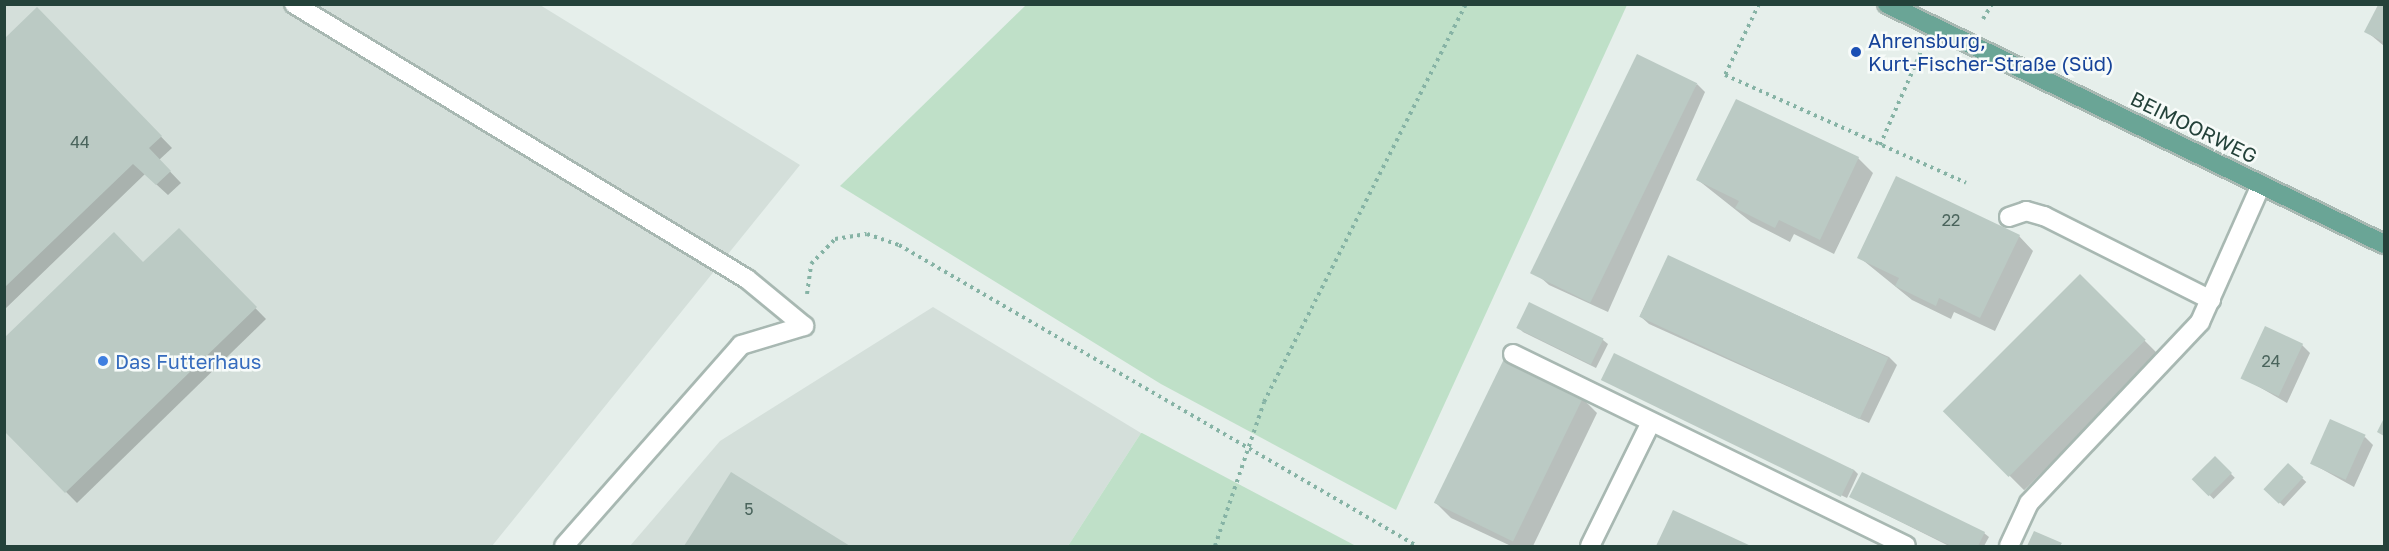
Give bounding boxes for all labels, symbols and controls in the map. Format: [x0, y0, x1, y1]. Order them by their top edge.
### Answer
place label: Ahrensburg, Kurt-Fischer-Straße (Süd) [1868, 28, 2114, 75]
marker: Ahrensburg, Kurt-Fischer-Straße (Süd) [1849, 45, 1863, 59]
street label: BEIMOORWEG [2127, 86, 2261, 168]
house number: 44 [70, 132, 90, 152]
house number: 22 [1942, 210, 1960, 230]
place label: Das Futterhaus [115, 349, 261, 373]
house number: 24 [2261, 351, 2281, 371]
marker: Das Futterhaus [96, 354, 110, 368]
house number: 5 [744, 499, 754, 519]

